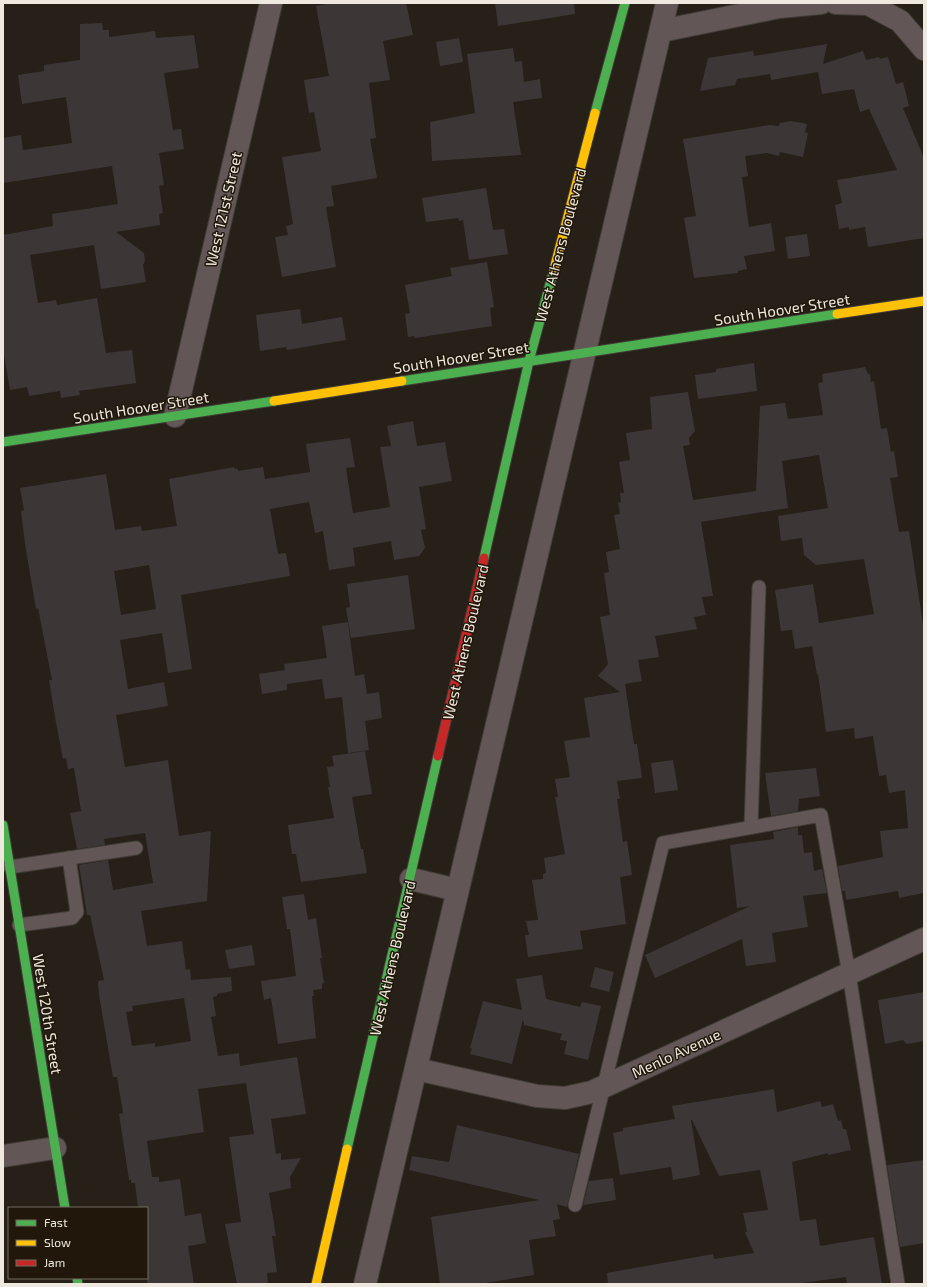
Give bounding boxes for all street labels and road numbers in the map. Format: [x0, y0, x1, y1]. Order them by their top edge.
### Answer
street label: West 121st Street [201, 149, 245, 268]
street label: West Athens Boulevard [531, 166, 589, 324]
street label: South Hoover Street [713, 289, 851, 329]
street label: South Hoover Street [392, 337, 530, 377]
street label: South Hoover Street [72, 387, 210, 427]
street label: West Athens Boulevard [438, 562, 492, 722]
street label: West Athens Boulevard [365, 878, 419, 1038]
street label: West 120th Street [30, 953, 66, 1076]
street label: Menlo Avenue [629, 1025, 723, 1081]

